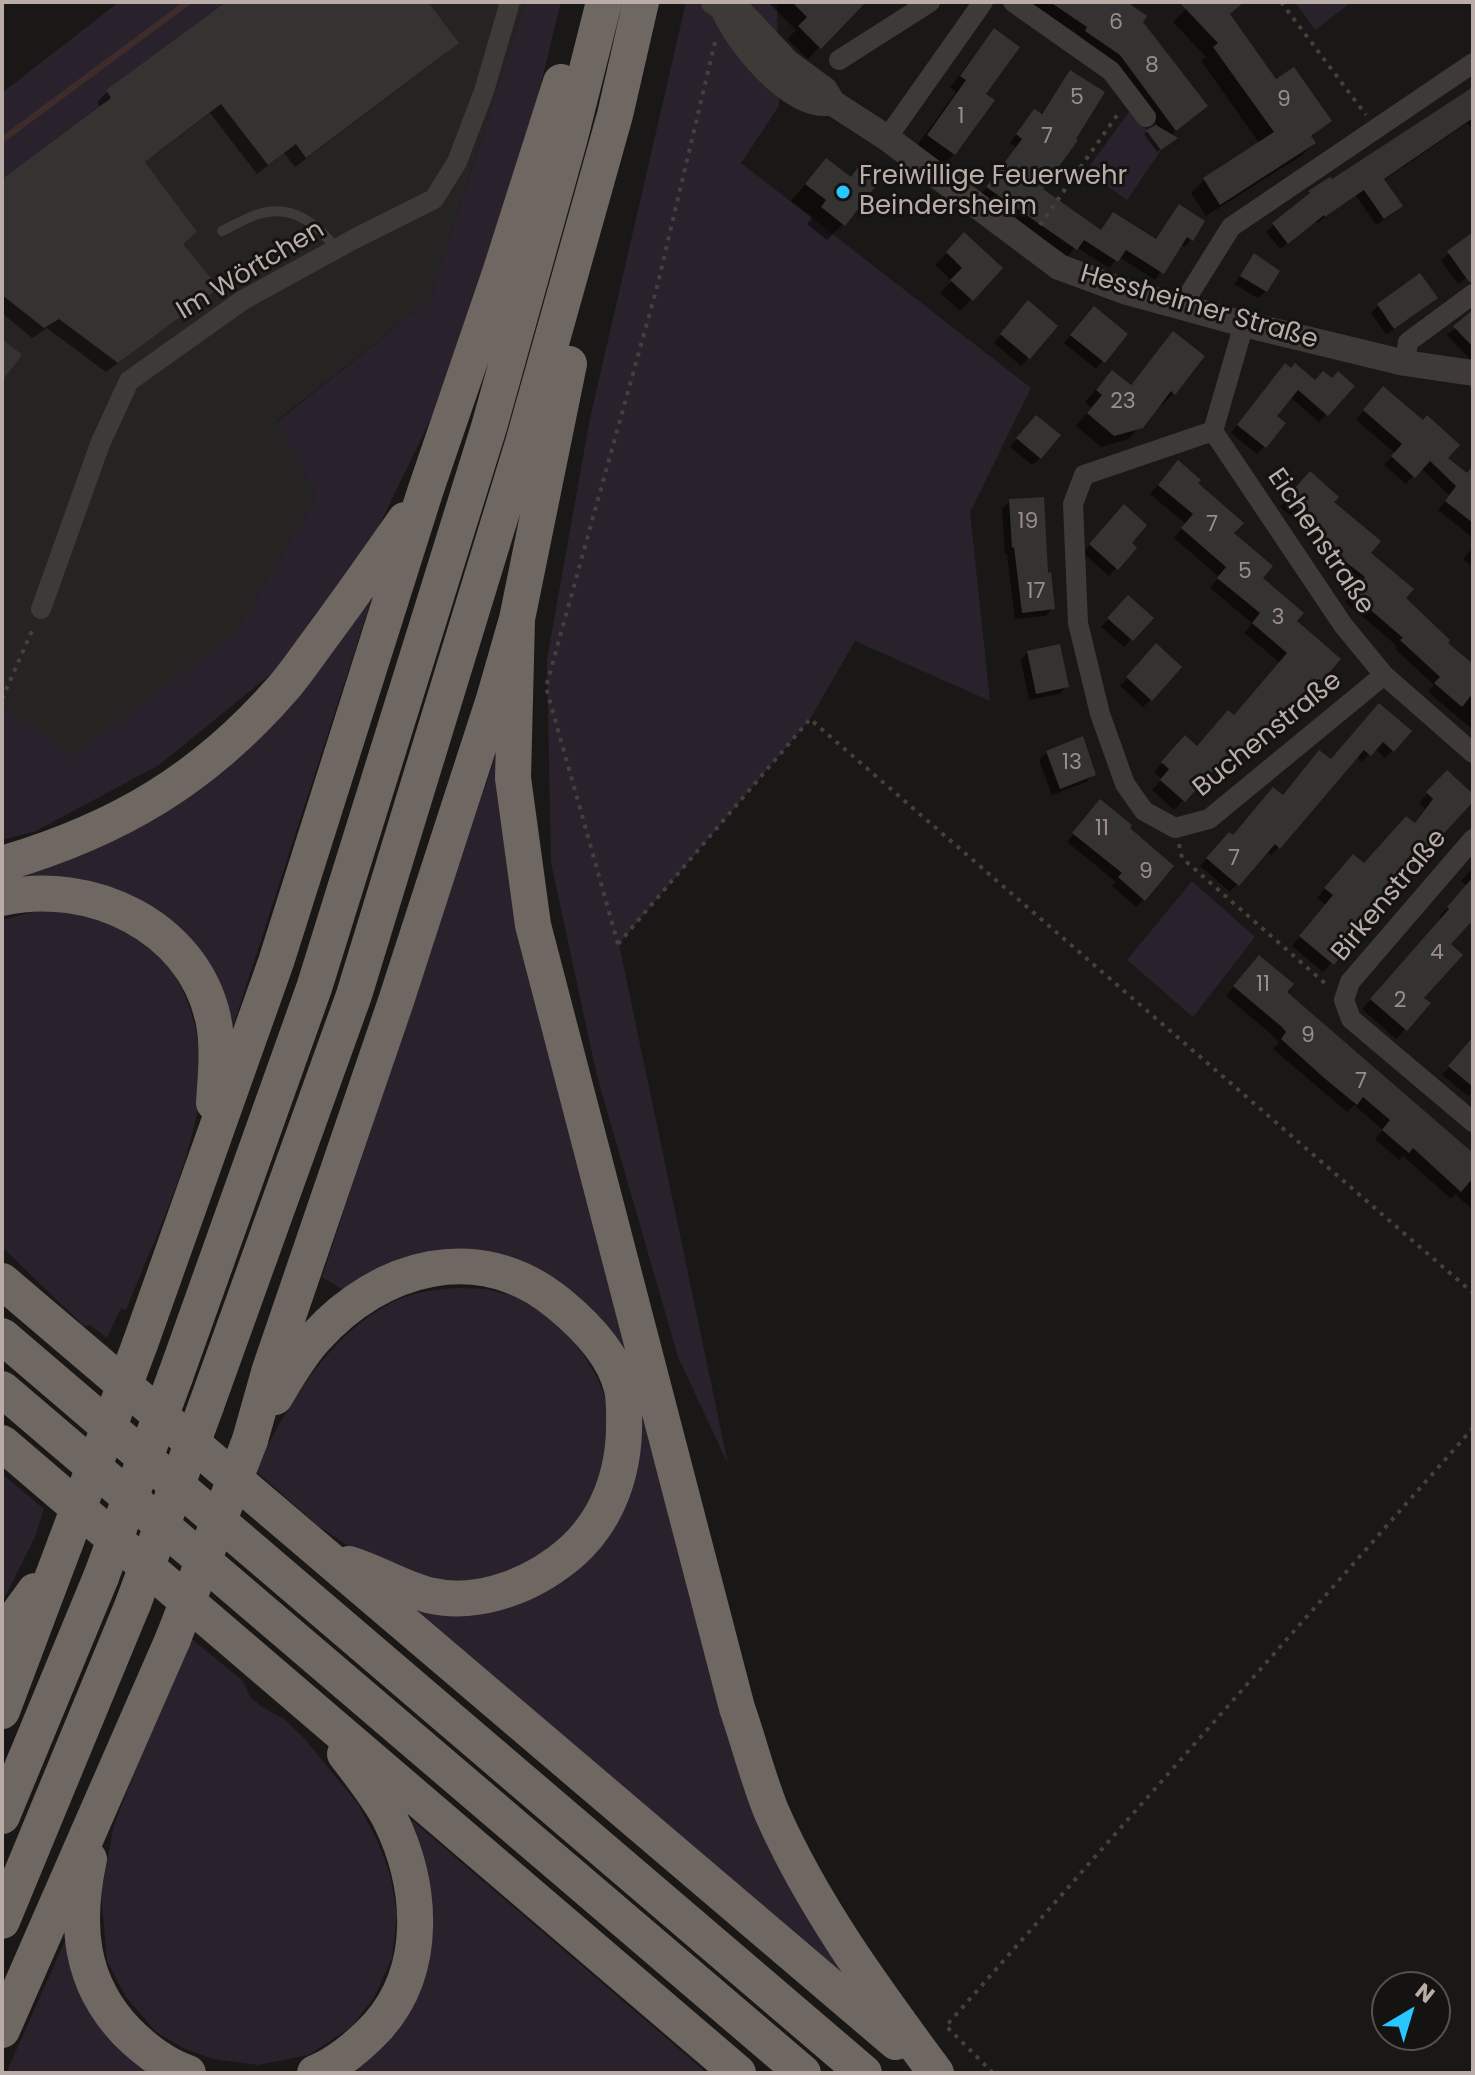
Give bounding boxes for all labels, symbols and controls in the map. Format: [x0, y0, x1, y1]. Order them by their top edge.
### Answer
house number: 6 [1109, 10, 1123, 36]
house number: 8 [1145, 53, 1159, 79]
house number: 5 [1070, 85, 1084, 111]
house number: 9 [1277, 87, 1291, 113]
house number: 1 [957, 104, 965, 130]
house number: 7 [1041, 124, 1053, 150]
place label: Freiwillige Feuerwehr Beindersheim [859, 161, 1127, 222]
marker: Freiwillige Feuerwehr Beindersheim [834, 183, 852, 201]
street label: Im Wörtchen [172, 215, 330, 327]
street label: Hessheimer Straße [1077, 259, 1321, 357]
house number: 23 [1110, 389, 1136, 415]
street label: Eichenstraße [1260, 463, 1380, 621]
house number: 19 [1018, 509, 1038, 535]
house number: 7 [1206, 512, 1218, 538]
house number: 5 [1238, 559, 1252, 585]
house number: 17 [1026, 579, 1046, 605]
house number: 3 [1272, 605, 1284, 631]
street label: Buchenstraße [1188, 666, 1348, 804]
house number: 13 [1062, 750, 1082, 776]
house number: 11 [1095, 816, 1109, 842]
street label: Birkenstraße [1326, 824, 1454, 968]
house number: 7 [1228, 846, 1240, 872]
house number: 9 [1139, 859, 1153, 885]
house number: 4 [1430, 940, 1444, 966]
house number: 11 [1256, 972, 1270, 998]
house number: 2 [1394, 988, 1406, 1014]
house number: 9 [1301, 1023, 1315, 1049]
house number: 7 [1355, 1069, 1367, 1095]
north arrow [1371, 1971, 1451, 2051]
text: N [1409, 1976, 1441, 2011]

